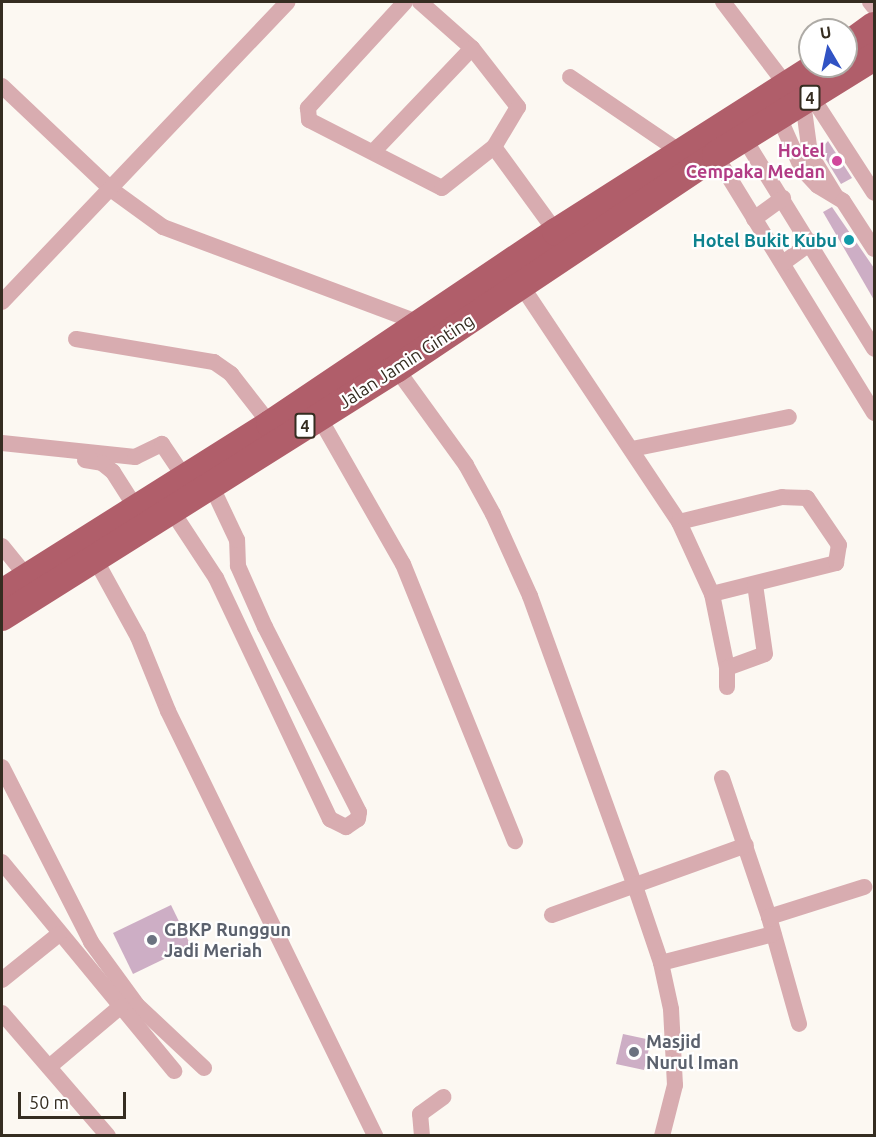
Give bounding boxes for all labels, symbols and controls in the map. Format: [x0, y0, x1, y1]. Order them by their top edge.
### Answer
north arrow [798, 18, 858, 78]
text: U [819, 22, 832, 42]
road number: 4 [798, 85, 822, 111]
place label: Hotel Cempaka Medan [686, 140, 825, 182]
marker: Hotel Cempaka Medan [830, 154, 844, 168]
place label: Hotel Bukit Kubu [693, 229, 837, 251]
marker: Hotel Bukit Kubu [842, 233, 856, 247]
street label: Jalan Jamin Ginting [334, 309, 478, 413]
road number: 4 [293, 413, 317, 439]
place label: GBKP Runggun Jadi Meriah [164, 919, 291, 962]
marker: GBKP Runggun Jadi Meriah [145, 933, 159, 947]
place label: Masjid Nurul Iman [646, 1031, 739, 1074]
marker: Masjid Nurul Iman [627, 1045, 641, 1059]
scale bar [21, 1080, 129, 1118]
text: 50 m [29, 1092, 69, 1112]

